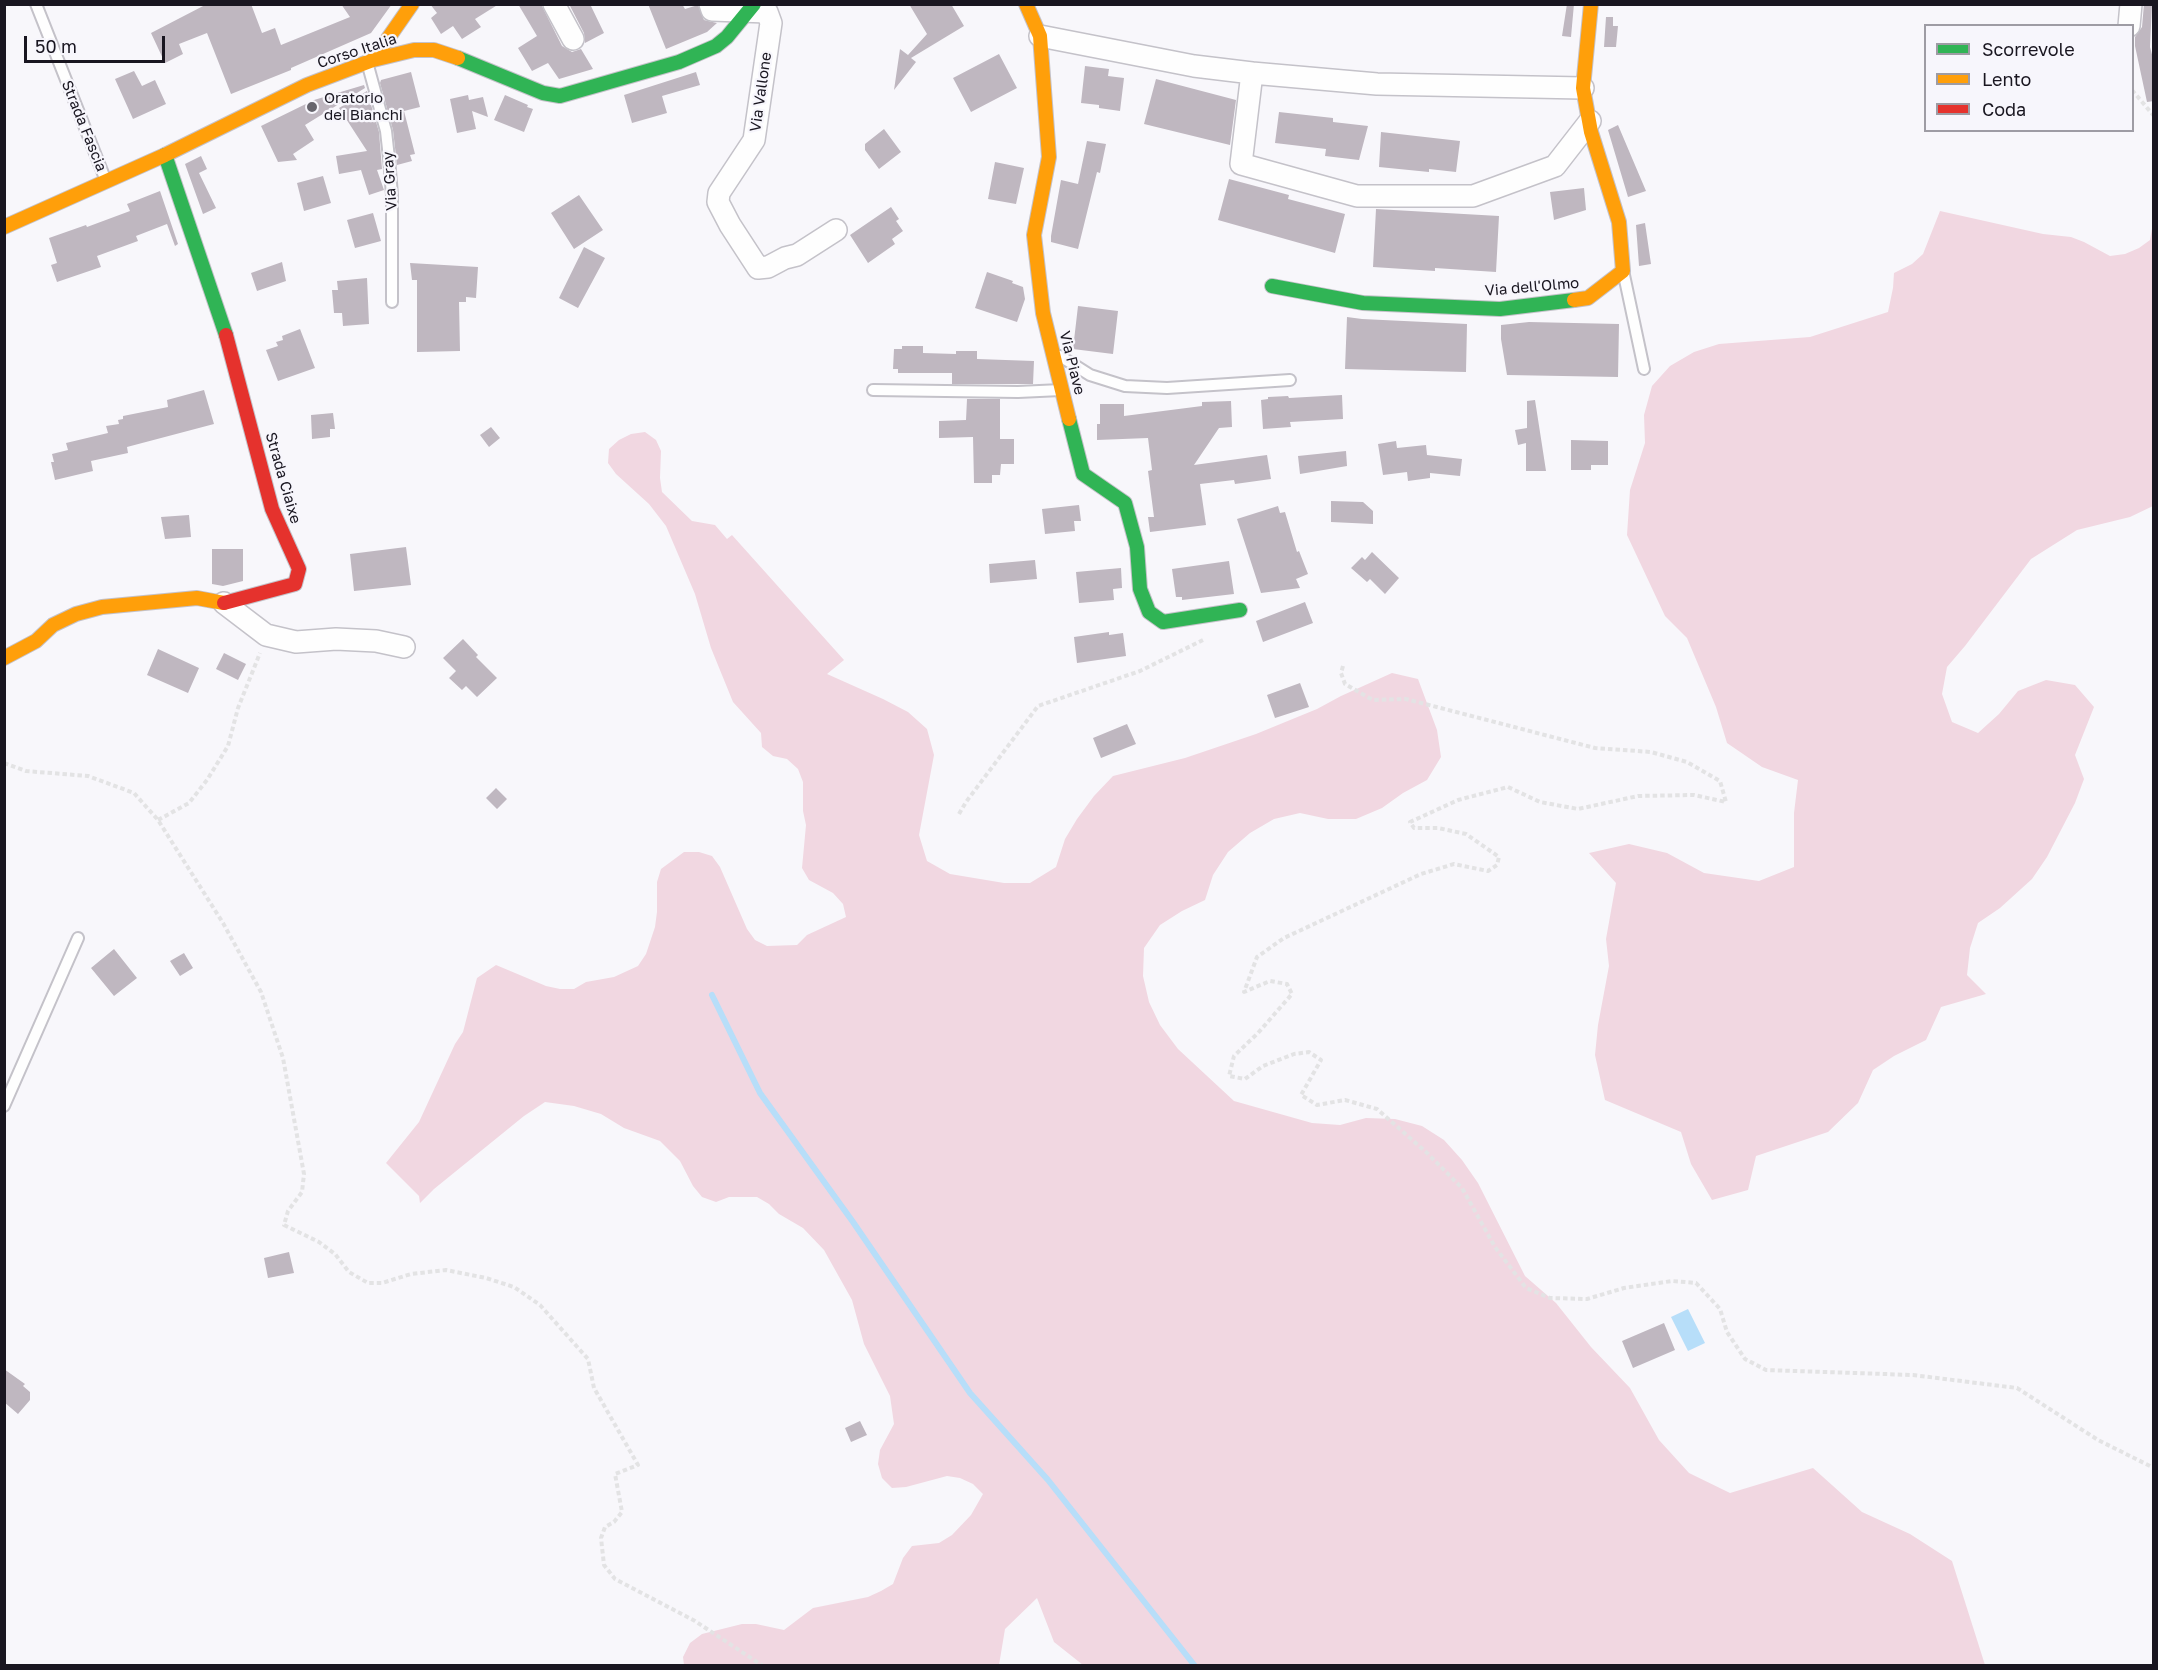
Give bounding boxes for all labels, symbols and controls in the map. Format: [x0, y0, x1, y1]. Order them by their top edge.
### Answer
scale bar [27, 24, 168, 62]
legend [1924, 24, 2134, 132]
street label: Corso Italia [315, 30, 399, 72]
text: 50 m [35, 35, 77, 57]
text: Scorrevole [1982, 38, 2075, 60]
street label: Via Vallone [747, 51, 775, 133]
text: Lento [1982, 68, 2031, 90]
street label: Strada Fascia [58, 78, 110, 174]
place label: Oratorio dei Bianchi [324, 89, 403, 124]
text: Coda [1982, 98, 2026, 120]
marker: Oratorio dei Bianchi [305, 100, 319, 114]
street label: Via Gray [379, 151, 401, 211]
street label: Via dell'Olmo [1484, 274, 1580, 300]
street label: Via Piave [1055, 329, 1089, 397]
street label: Strada Ciaixe [261, 430, 305, 526]

